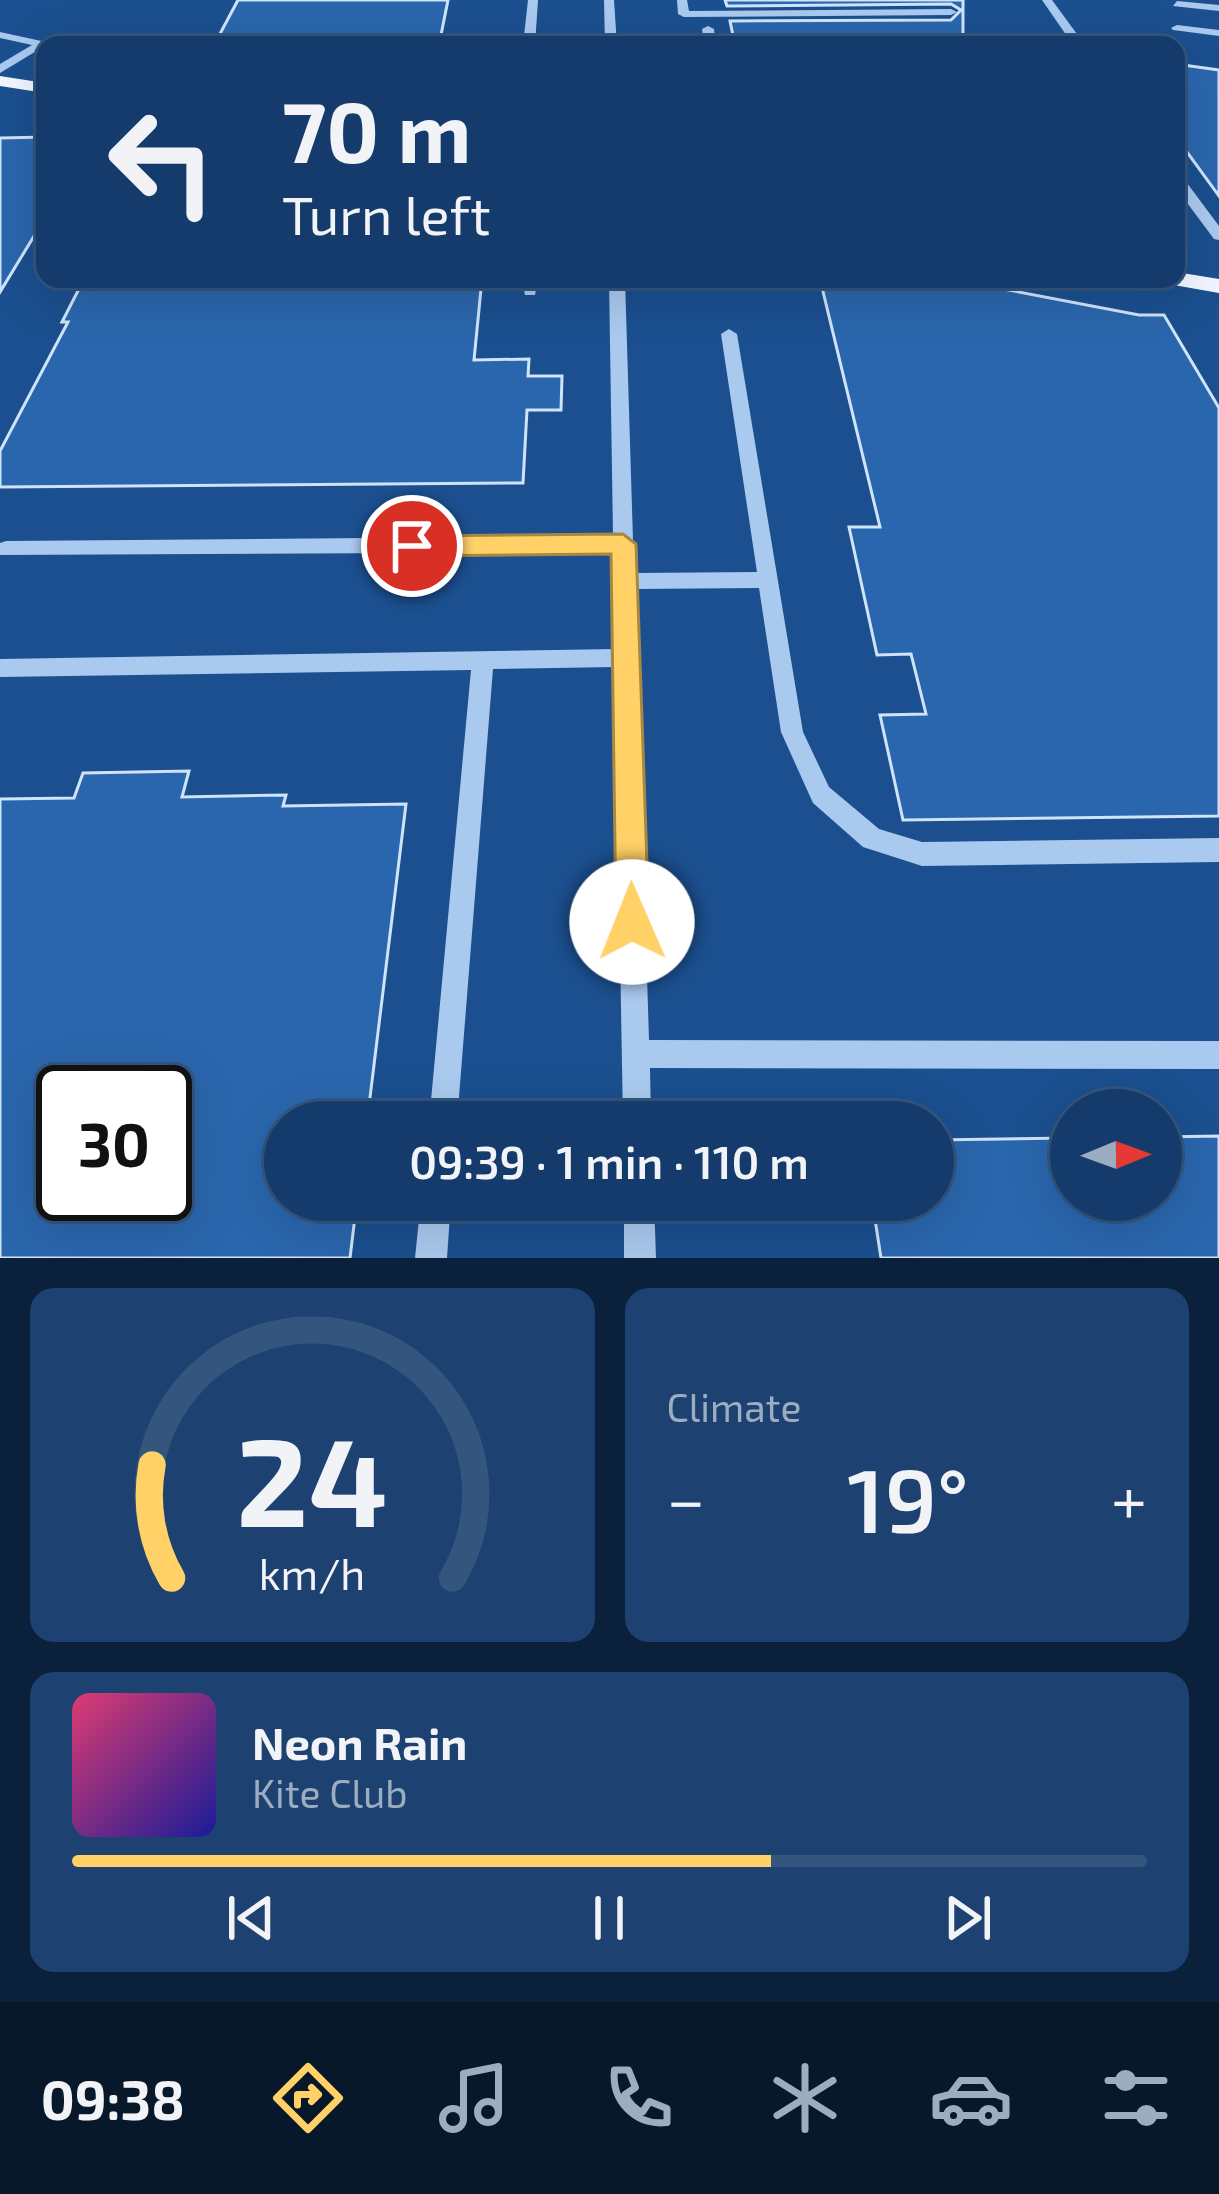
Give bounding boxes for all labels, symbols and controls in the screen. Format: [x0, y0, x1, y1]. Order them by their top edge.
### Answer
text: 70 m [282, 79, 472, 180]
icon: left [84, 84, 240, 240]
text: Turn left [282, 181, 491, 246]
pin [361, 495, 463, 597]
icon: arrive [379, 513, 445, 579]
position arrow [569, 859, 695, 985]
speed limit sign: 30 [36, 1065, 192, 1221]
north arrow [1050, 1089, 1182, 1221]
map controls [1050, 1089, 1182, 1221]
text: 09:39 · 1 min · 110 m [409, 1134, 809, 1188]
text: Climate [667, 1383, 801, 1430]
text: 24 [236, 1402, 388, 1552]
text: 19° [847, 1443, 969, 1551]
text: − [667, 1458, 705, 1537]
text: + [1111, 1458, 1147, 1537]
text: km/h [259, 1547, 365, 1599]
text: Neon Rain [252, 1715, 467, 1769]
text: Kite Club [252, 1769, 408, 1816]
icon: previous [218, 1885, 284, 1951]
icon: pause [576, 1885, 642, 1951]
icon: next [935, 1885, 1001, 1951]
icon: directions [266, 2056, 350, 2140]
icon: music [432, 2056, 516, 2140]
icon: phone [597, 2056, 681, 2140]
icon: climate [763, 2056, 847, 2140]
icon: car [929, 2056, 1013, 2140]
icon: filters [1094, 2056, 1178, 2140]
text: 09:38 [41, 2066, 185, 2131]

